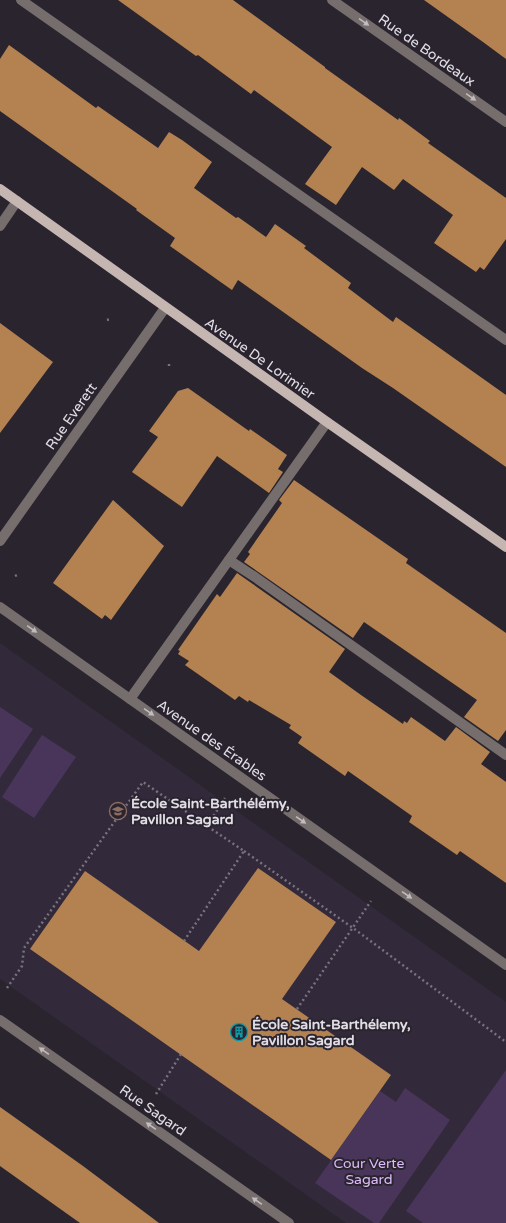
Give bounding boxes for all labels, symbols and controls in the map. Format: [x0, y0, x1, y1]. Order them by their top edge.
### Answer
street label: Rue de Bordeaux [375, 11, 478, 90]
one-way arrow [359, 18, 370, 26]
one-way arrow [465, 93, 476, 101]
street label: Avenue De Lorimier [201, 314, 319, 403]
street label: Rue Everett [42, 379, 101, 453]
one-way arrow [27, 625, 37, 633]
street label: Avenue des Érables [154, 696, 270, 785]
one-way arrow [144, 708, 155, 717]
place label: École Saint-Barthélémy, Pavillon Sagard [131, 795, 290, 828]
school or university icon: École Saint-Barthélémy, Pavillon Sagard [108, 801, 128, 821]
one-way arrow [296, 816, 307, 824]
one-way arrow [402, 891, 413, 899]
place label: École Saint-Barthélemy, Pavillon Sagard [252, 1016, 411, 1049]
building icon: École Saint-Barthélemy, Pavillon Sagard [229, 1022, 249, 1042]
one-way arrow [39, 1047, 50, 1055]
street label: Rue Sagard [116, 1081, 189, 1140]
one-way arrow [145, 1122, 156, 1130]
park label: Cour Verte Sagard [334, 1155, 405, 1188]
one-way arrow [252, 1197, 262, 1205]

